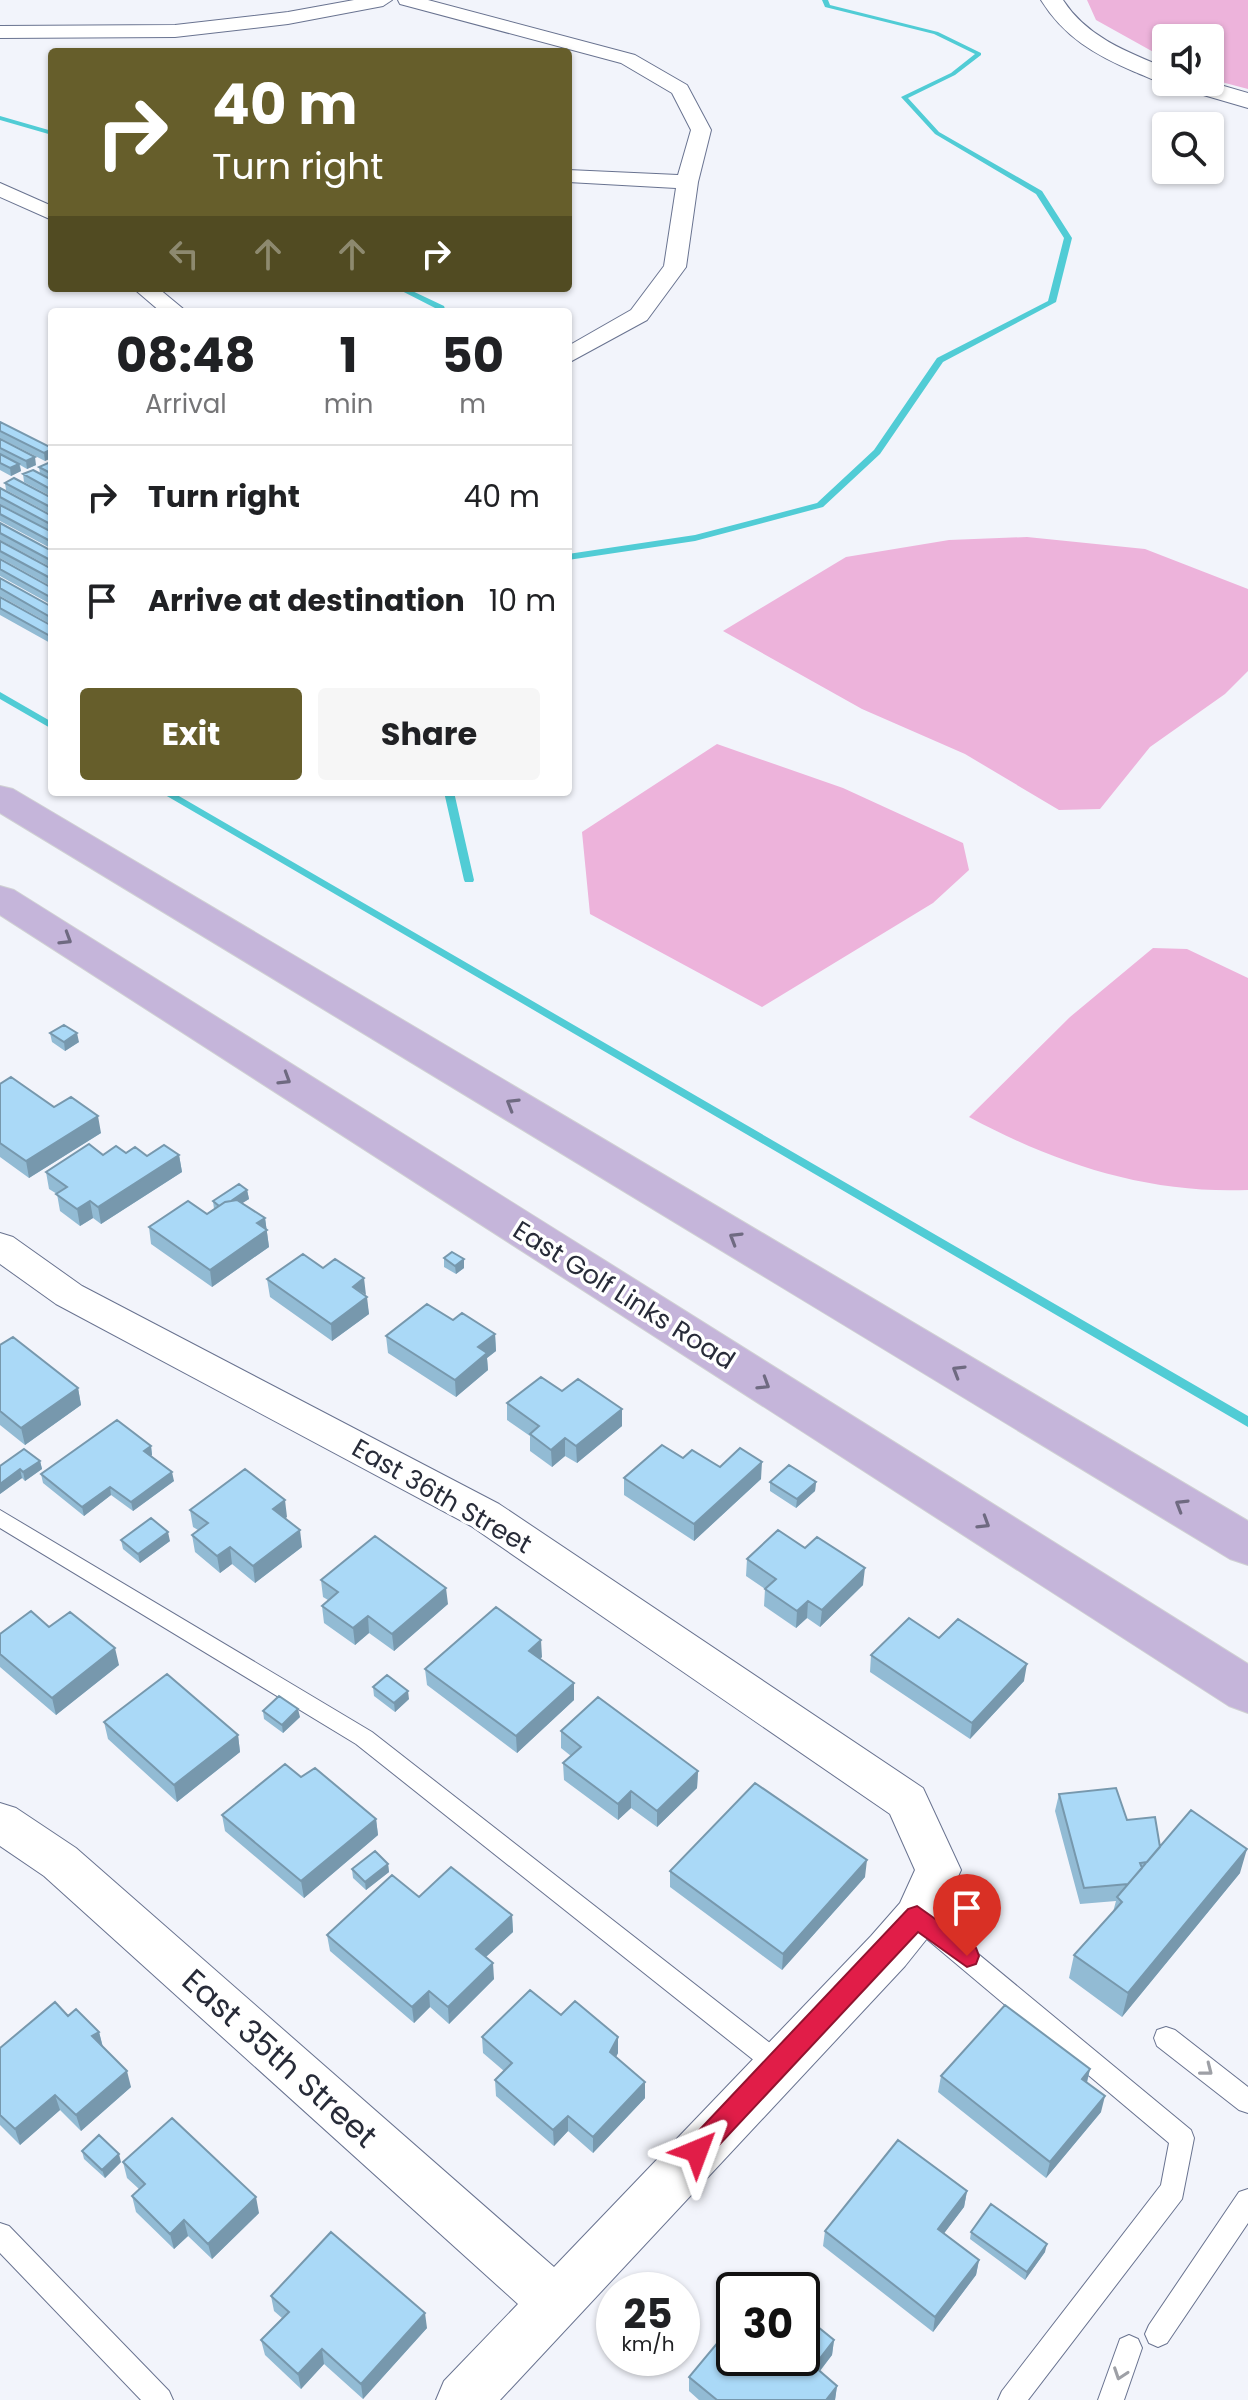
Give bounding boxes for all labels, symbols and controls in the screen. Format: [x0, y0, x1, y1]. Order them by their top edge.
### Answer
map controls [1152, 24, 1224, 184]
button: sound [1152, 24, 1224, 96]
text: 40 m [212, 65, 358, 144]
icon: right [80, 80, 184, 184]
button: search [1152, 112, 1224, 184]
text: Turn right [212, 141, 383, 192]
icon: left [162, 232, 206, 276]
icon: ahead [246, 232, 290, 276]
icon: ahead [330, 232, 374, 276]
icon: right [414, 232, 458, 276]
text: 08:48 [116, 322, 256, 389]
text: 1 [340, 322, 358, 389]
text: 50 [441, 322, 504, 389]
text: Arrival [145, 386, 227, 422]
text: min [324, 386, 373, 422]
text: m [459, 386, 486, 422]
icon: right [80, 475, 124, 519]
text: Turn right [148, 475, 300, 518]
text: 40 m [463, 475, 540, 518]
icon: arrive [80, 579, 124, 623]
text: Arrive at destination [148, 579, 465, 622]
text: 10 m [489, 579, 556, 622]
button: Exit [80, 688, 302, 780]
button: Share [318, 688, 540, 780]
one-way arrow [57, 930, 72, 945]
one-way arrow [276, 1069, 291, 1084]
one-way arrow [506, 1098, 521, 1114]
street label: East Golf Links Road [506, 1212, 742, 1378]
one-way arrow [729, 1232, 744, 1248]
one-way arrow [952, 1366, 967, 1381]
one-way arrow [756, 1374, 770, 1389]
street label: East 36th Street [346, 1430, 538, 1562]
one-way arrow [1175, 1499, 1190, 1515]
one-way arrow [975, 1514, 990, 1529]
pin [933, 1874, 1001, 1956]
icon: arrive [945, 1886, 989, 1930]
street label: East 35th Street [173, 1958, 387, 2158]
one-way arrow [1198, 2061, 1213, 2075]
position arrow [655, 2109, 739, 2193]
speed limit sign: 30 [716, 2272, 820, 2376]
text: 25 [624, 2286, 672, 2342]
text: km/h [621, 2330, 675, 2358]
one-way arrow [1113, 2366, 1130, 2380]

